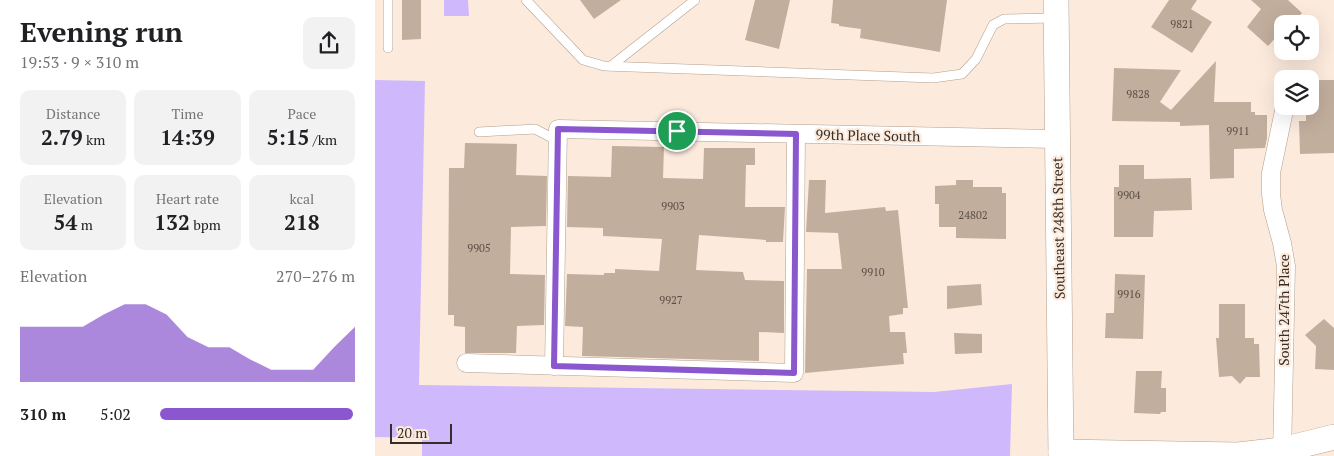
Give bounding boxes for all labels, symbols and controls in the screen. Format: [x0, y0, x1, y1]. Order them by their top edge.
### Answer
text: Evening run [20, 13, 183, 50]
map controls [1274, 15, 1319, 115]
button: locate [1274, 15, 1319, 60]
button: share [303, 17, 355, 69]
house number: 9821 [1170, 17, 1194, 31]
text: 19:53 · 9 × 310 m [20, 51, 139, 73]
button: layers [1274, 70, 1319, 115]
house number: 9828 [1126, 87, 1150, 101]
text: Distance [46, 104, 100, 123]
text: Time [171, 104, 204, 123]
text: Pace [287, 104, 316, 123]
pin [656, 110, 698, 152]
icon: arrive [663, 117, 691, 145]
text: 2.79 [41, 123, 83, 151]
text: 14:39 [160, 123, 215, 151]
text: 5:15 [267, 123, 309, 151]
house number: 9911 [1226, 124, 1250, 138]
street label: 99th Place South [815, 125, 921, 145]
text: km [83, 130, 105, 149]
text: /km [309, 130, 337, 149]
street label: Southeast 248th Street [1047, 156, 1069, 299]
house number: 9904 [1117, 188, 1141, 202]
text: Elevation [44, 189, 103, 208]
text: Heart rate [156, 189, 219, 208]
text: kcal [289, 189, 314, 208]
house number: 9903 [661, 199, 685, 213]
text: 54 [54, 208, 77, 236]
text: 132 [154, 208, 190, 236]
text: 218 [284, 208, 320, 236]
house number: 24802 [958, 208, 988, 222]
text: m [77, 215, 93, 234]
text: bpm [190, 215, 221, 234]
house number: 9905 [467, 241, 491, 255]
street label: South 247th Place [1274, 254, 1293, 366]
text: Elevation [20, 265, 87, 287]
text: 270–276 m [276, 265, 355, 287]
house number: 9910 [861, 265, 885, 279]
house number: 9916 [1117, 287, 1141, 301]
house number: 9927 [659, 293, 683, 307]
text: 310 m [20, 403, 66, 425]
text: 5:02 [100, 403, 131, 425]
scale bar [390, 421, 453, 444]
text: 20 m [397, 423, 427, 442]

